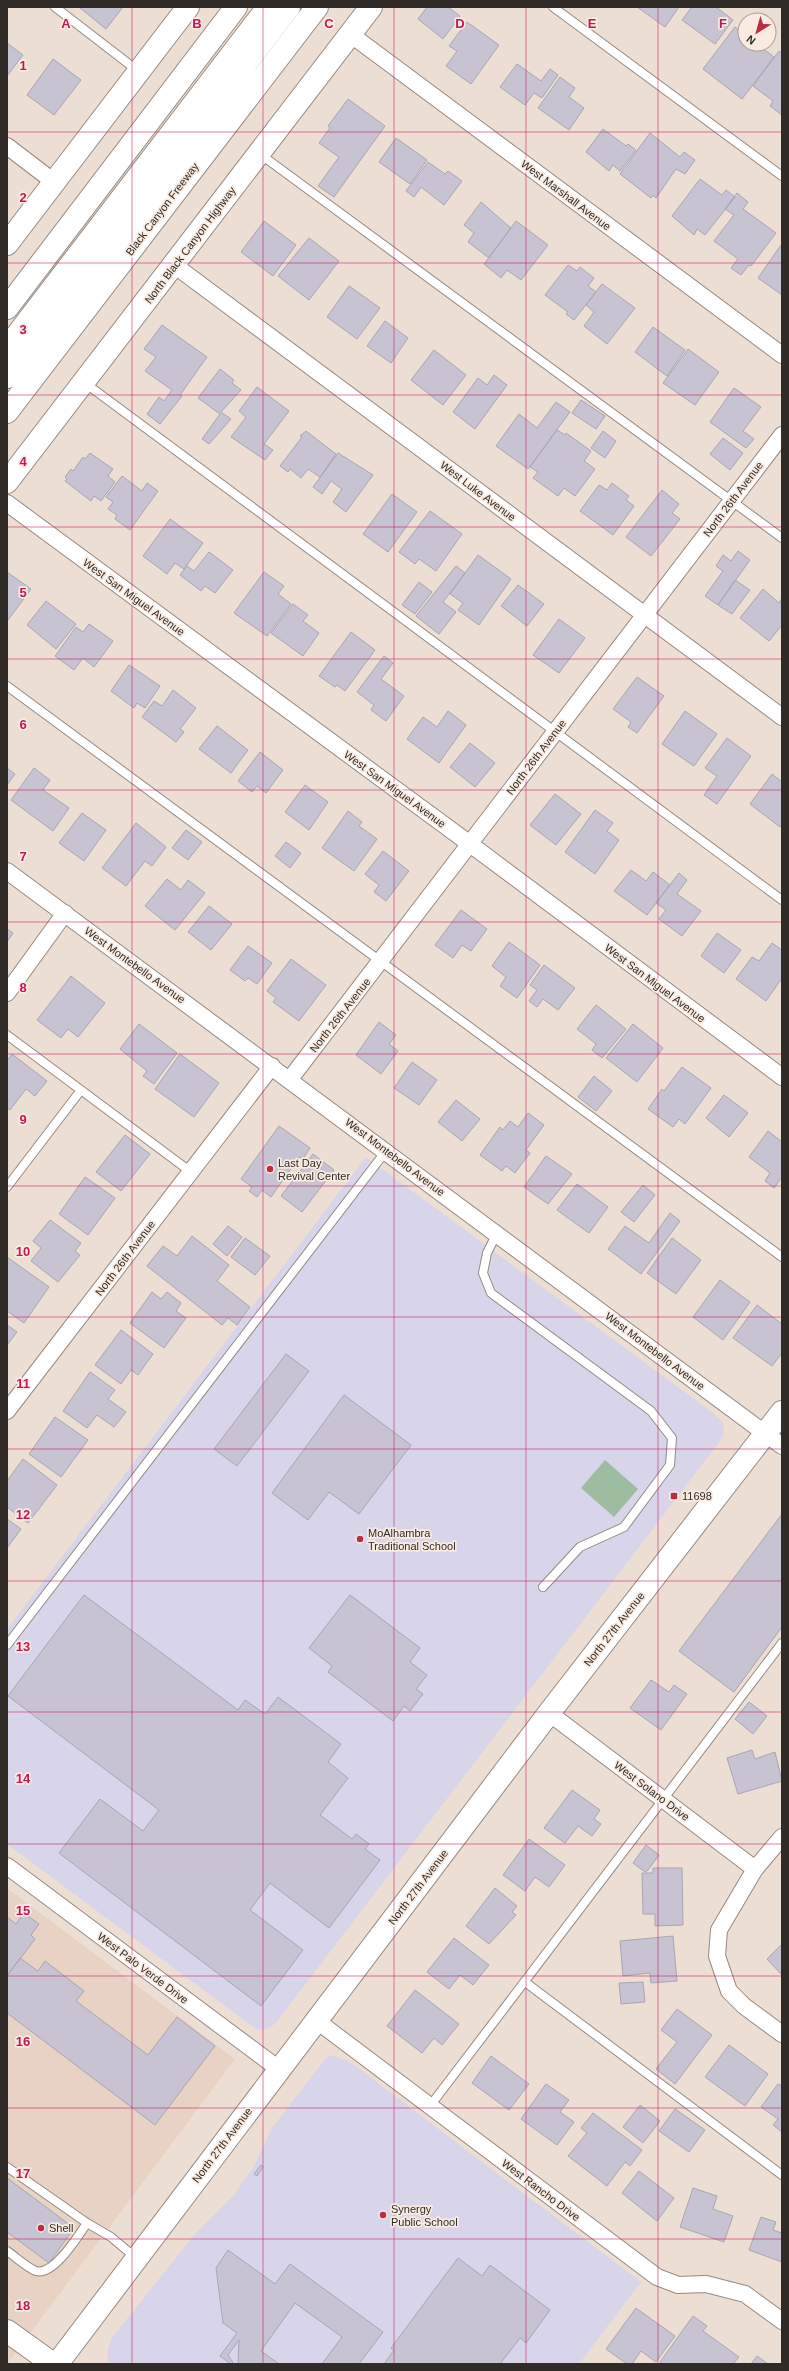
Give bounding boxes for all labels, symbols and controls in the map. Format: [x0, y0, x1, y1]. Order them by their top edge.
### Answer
north arrow [737, 12, 777, 52]
text: A [61, 16, 71, 31]
text: B [192, 16, 202, 31]
text: C [324, 16, 334, 31]
text: D [455, 16, 465, 31]
text: E [588, 16, 597, 31]
text: F [719, 16, 727, 31]
text: N [744, 33, 758, 47]
text: 1 [19, 58, 27, 73]
street label: West Marshall Avenue [519, 157, 613, 233]
street label: Black Canyon Freeway [123, 160, 201, 258]
street label: North Black Canyon Highway [142, 184, 238, 306]
text: 2 [19, 190, 27, 205]
text: 3 [19, 322, 27, 337]
text: 4 [19, 454, 27, 469]
street label: West Luke Avenue [438, 459, 518, 523]
street label: North 26th Avenue [701, 459, 765, 539]
street label: West San Miguel Avenue [81, 556, 187, 638]
text: 5 [19, 585, 27, 600]
text: 6 [19, 717, 27, 732]
street label: North 26th Avenue [504, 717, 568, 797]
street label: West San Miguel Avenue [342, 748, 448, 830]
text: 7 [19, 849, 27, 864]
street label: West Montebello Avenue [82, 924, 188, 1006]
street label: West San Miguel Avenue [602, 941, 708, 1025]
street label: North 26th Avenue [307, 975, 373, 1055]
text: 8 [19, 980, 27, 995]
text: 9 [19, 1112, 27, 1127]
street label: West Montebello Avenue [343, 1116, 447, 1198]
place label: Last Day Revival Center [278, 1157, 350, 1182]
marker: Last Day Revival Center [265, 1164, 275, 1174]
street label: North 26th Avenue [93, 1218, 157, 1298]
text: 10 [16, 1244, 30, 1259]
street label: West Montebello Avenue [603, 1310, 707, 1392]
text: 11 [16, 1376, 30, 1391]
place label: 11698 [682, 1490, 712, 1502]
marker: 11698 [669, 1491, 679, 1501]
text: 12 [16, 1507, 30, 1522]
place label: MoAlhambra Traditional School [368, 1527, 456, 1552]
marker: MoAlhambra Traditional School [355, 1534, 365, 1544]
street label: North 27th Avenue [581, 1589, 647, 1669]
text: 13 [16, 1639, 30, 1654]
street label: West Solano Drive [612, 1759, 692, 1823]
text: 14 [16, 1771, 31, 1786]
street label: North 27th Avenue [386, 1847, 450, 1927]
text: 15 [16, 1903, 30, 1918]
street label: West Palo Verde Drive [95, 1930, 191, 2006]
text: 16 [16, 2034, 30, 2049]
street label: North 27th Avenue [190, 2105, 254, 2185]
street label: West Rancho Drive [500, 2157, 582, 2223]
text: 17 [16, 2166, 30, 2181]
place label: Synergy Public School [391, 2203, 458, 2228]
marker: Synergy Public School [378, 2210, 388, 2220]
place label: Shell [49, 2222, 73, 2234]
marker: Shell [36, 2223, 46, 2233]
text: 18 [16, 2298, 30, 2313]

